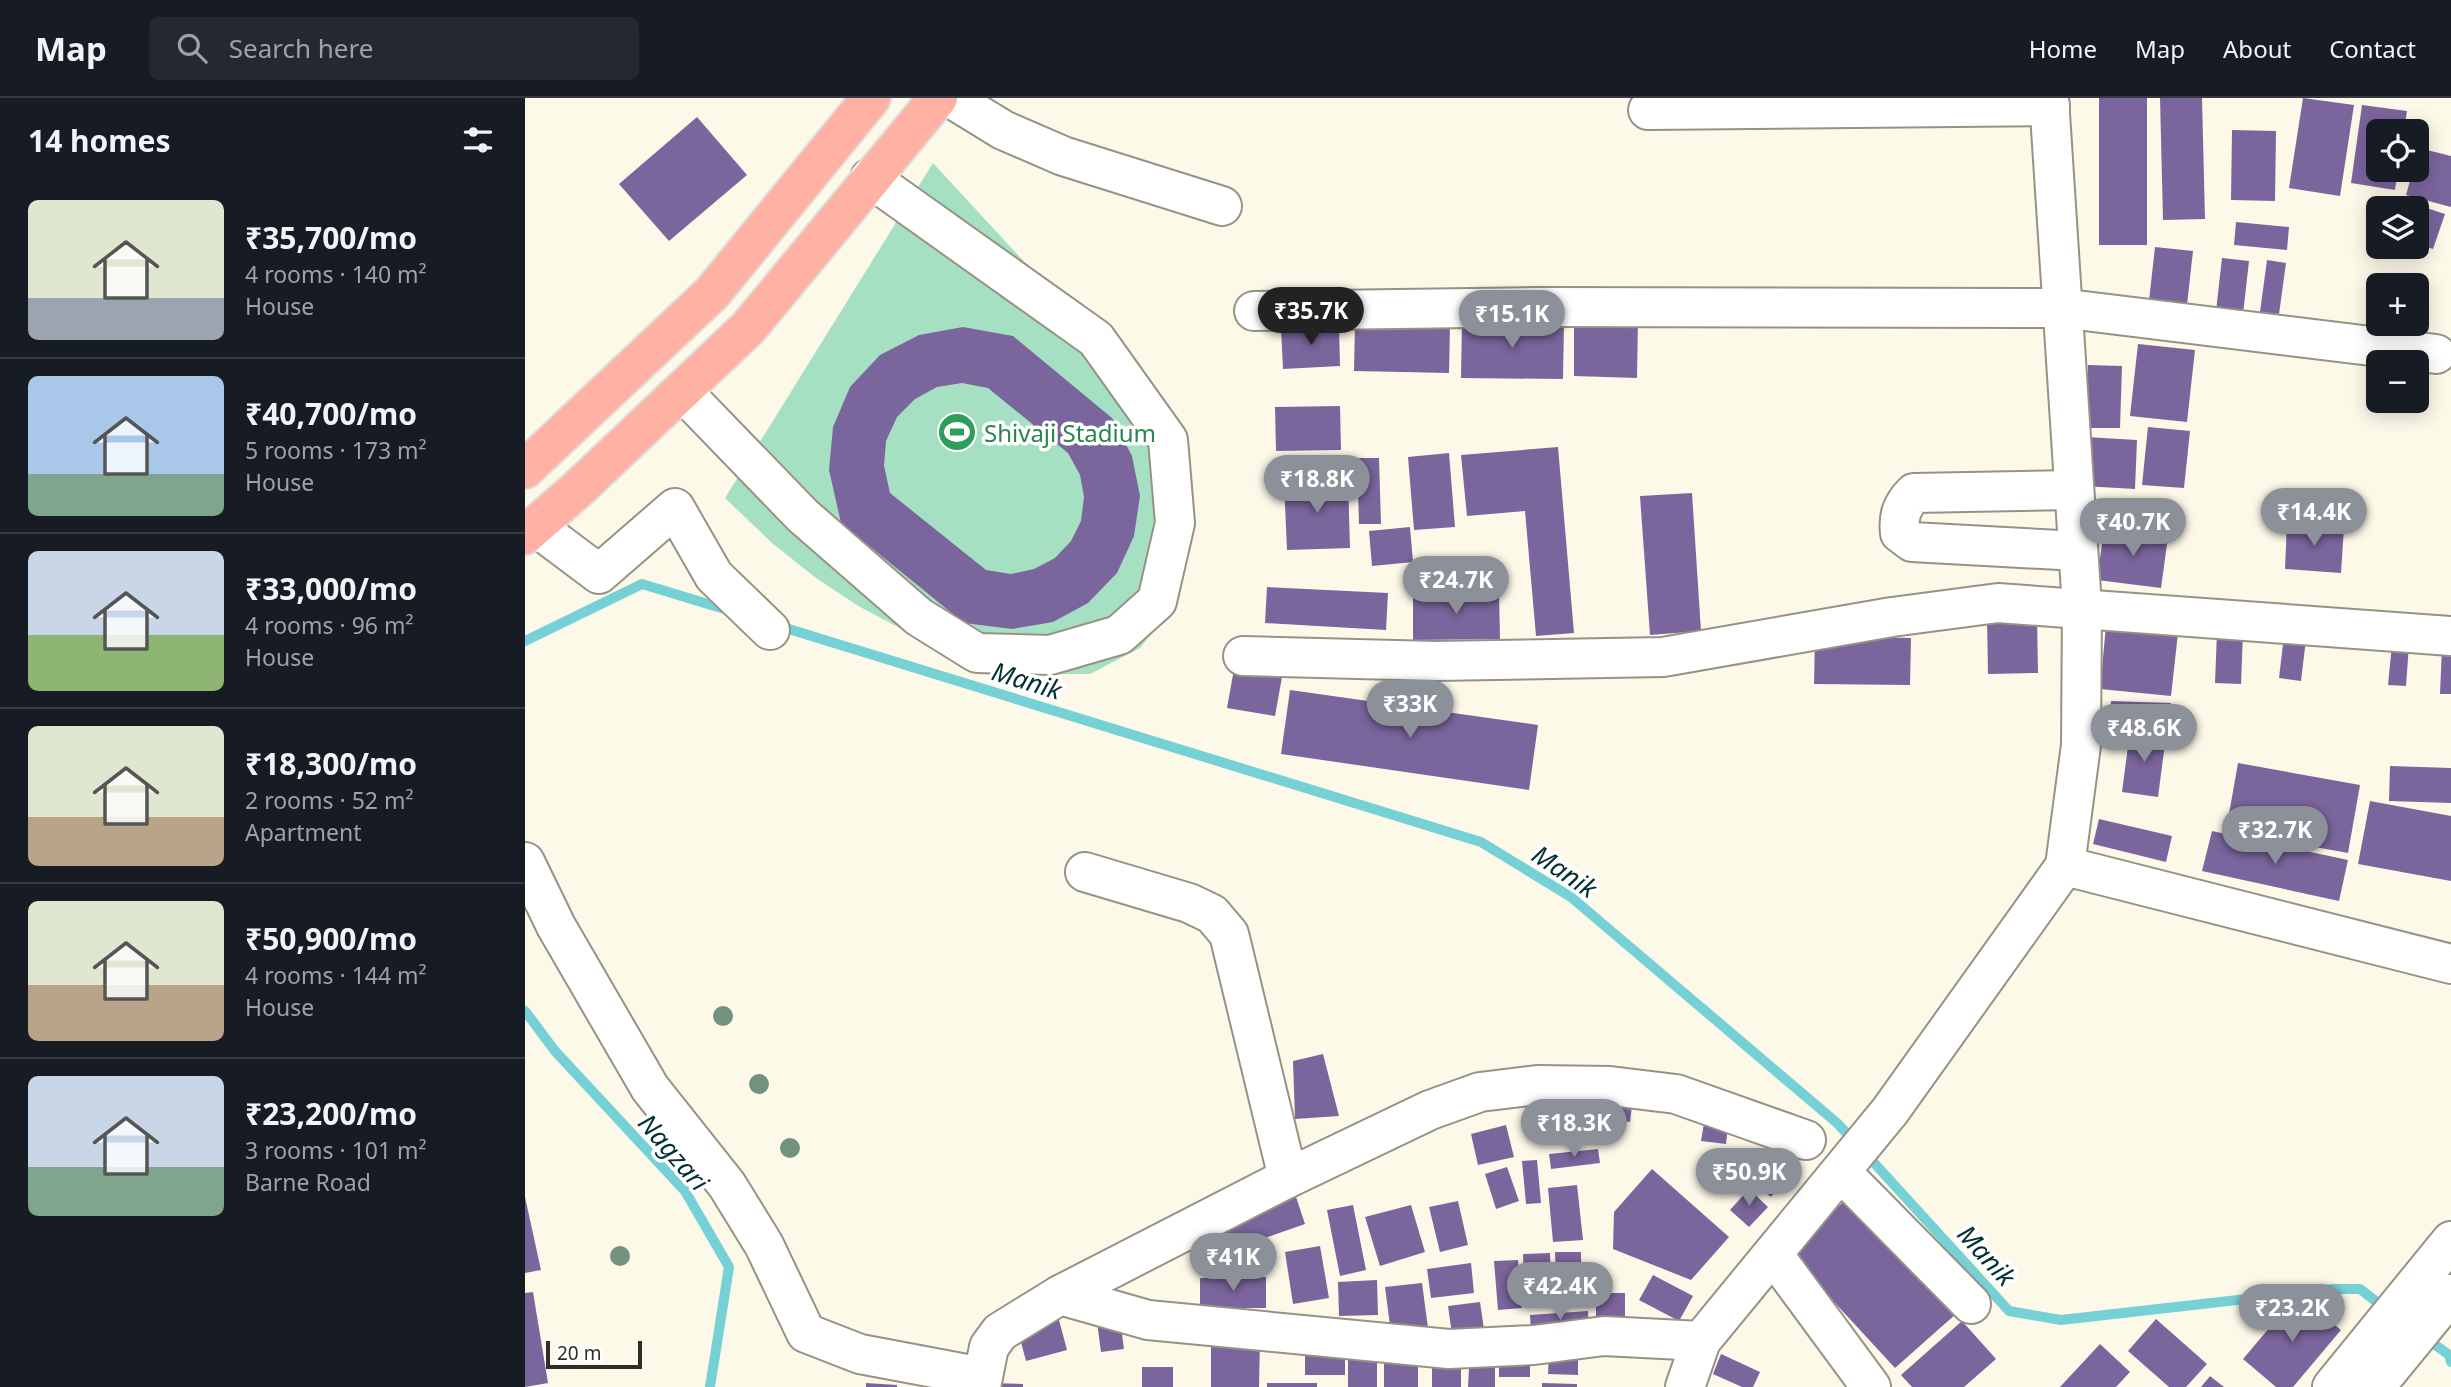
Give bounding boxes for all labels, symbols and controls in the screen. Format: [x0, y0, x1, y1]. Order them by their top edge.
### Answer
search box [149, 17, 639, 80]
text: Map [35, 26, 107, 71]
icon: search [173, 29, 211, 67]
text: Search here [229, 30, 373, 66]
text: Home [2029, 32, 2097, 65]
text: Map [2135, 32, 2185, 65]
text: About [2223, 32, 2291, 65]
text: Contact [2329, 32, 2416, 65]
map controls [2366, 119, 2429, 413]
button: locate [2366, 119, 2429, 182]
text: 14 homes [28, 120, 171, 161]
icon: filters [459, 121, 497, 159]
button: layers [2366, 196, 2429, 259]
text: ₹35,700/mo [245, 217, 417, 258]
icon: home [84, 228, 168, 312]
text: 4 rooms · 140 m² [245, 258, 427, 290]
button: + [2366, 273, 2429, 336]
pin: ₹35.7K [1254, 288, 1368, 347]
text: House [245, 290, 314, 322]
pin: ₹15.1K [1455, 290, 1569, 350]
text: ₹35.7K [1274, 294, 1348, 326]
text: ₹15.1K [1475, 297, 1549, 329]
button: − [2366, 350, 2429, 413]
text: ₹40,700/mo [245, 393, 417, 434]
icon: home [84, 404, 168, 488]
sports icon: Shivaji Stadium [936, 411, 978, 453]
place label: Shivaji Stadium [984, 416, 1156, 449]
text: 5 rooms · 173 m² [245, 434, 427, 466]
pin: ₹18.8K [1260, 456, 1374, 515]
text: ₹18.8K [1280, 462, 1354, 494]
text: House [245, 466, 314, 498]
pin: ₹14.4K [2257, 489, 2371, 548]
text: ₹14.4K [2277, 495, 2351, 527]
pin: ₹40.7K [2076, 498, 2190, 558]
text: ₹40.7K [2096, 505, 2170, 537]
pin: ₹24.7K [1399, 556, 1513, 616]
text: ₹24.7K [1419, 563, 1493, 595]
text: ₹33,000/mo [245, 568, 417, 609]
icon: home [84, 579, 168, 663]
text: 4 rooms · 96 m² [245, 609, 414, 641]
text: House [245, 641, 314, 673]
water label: Manik [988, 652, 1067, 708]
pin: ₹33K [1369, 680, 1451, 740]
text: ₹33K [1383, 687, 1437, 719]
pin: ₹48.6K [2087, 704, 2201, 764]
text: ₹48.6K [2107, 711, 2181, 743]
text: ₹18,300/mo [245, 743, 417, 784]
icon: home [84, 754, 168, 838]
text: 2 rooms · 52 m² [245, 784, 414, 816]
pin: ₹32.7K [2218, 806, 2332, 866]
text: ₹32.7K [2238, 813, 2312, 845]
text: Apartment [245, 816, 362, 848]
water label: Manik [1525, 836, 1606, 906]
text: ₹50,900/mo [245, 918, 417, 959]
icon: home [84, 929, 168, 1013]
text: 4 rooms · 144 m² [245, 959, 427, 991]
text: House [245, 991, 314, 1023]
text: ₹23,200/mo [245, 1093, 417, 1134]
pin: ₹18.3K [1517, 1100, 1631, 1159]
icon: home [84, 1104, 168, 1188]
water label: Nagzari [630, 1106, 718, 1199]
text: ₹18.3K [1537, 1106, 1611, 1138]
text: 3 rooms · 101 m² [245, 1134, 427, 1166]
pin: ₹50.9K [1692, 1148, 1806, 1208]
text: ₹50.9K [1712, 1155, 1786, 1187]
text: Barne Road [245, 1166, 371, 1198]
water label: Manik [1950, 1216, 2025, 1294]
pin: ₹41K [1192, 1234, 1274, 1293]
text: ₹41K [1206, 1240, 1260, 1272]
pin: ₹42.4K [1503, 1262, 1617, 1322]
text: ₹42.4K [1523, 1269, 1597, 1301]
pin: ₹23.2K [2235, 1284, 2349, 1344]
text: ₹23.2K [2255, 1291, 2329, 1323]
scale bar [546, 1338, 642, 1370]
text: 20 m [557, 1340, 601, 1366]

